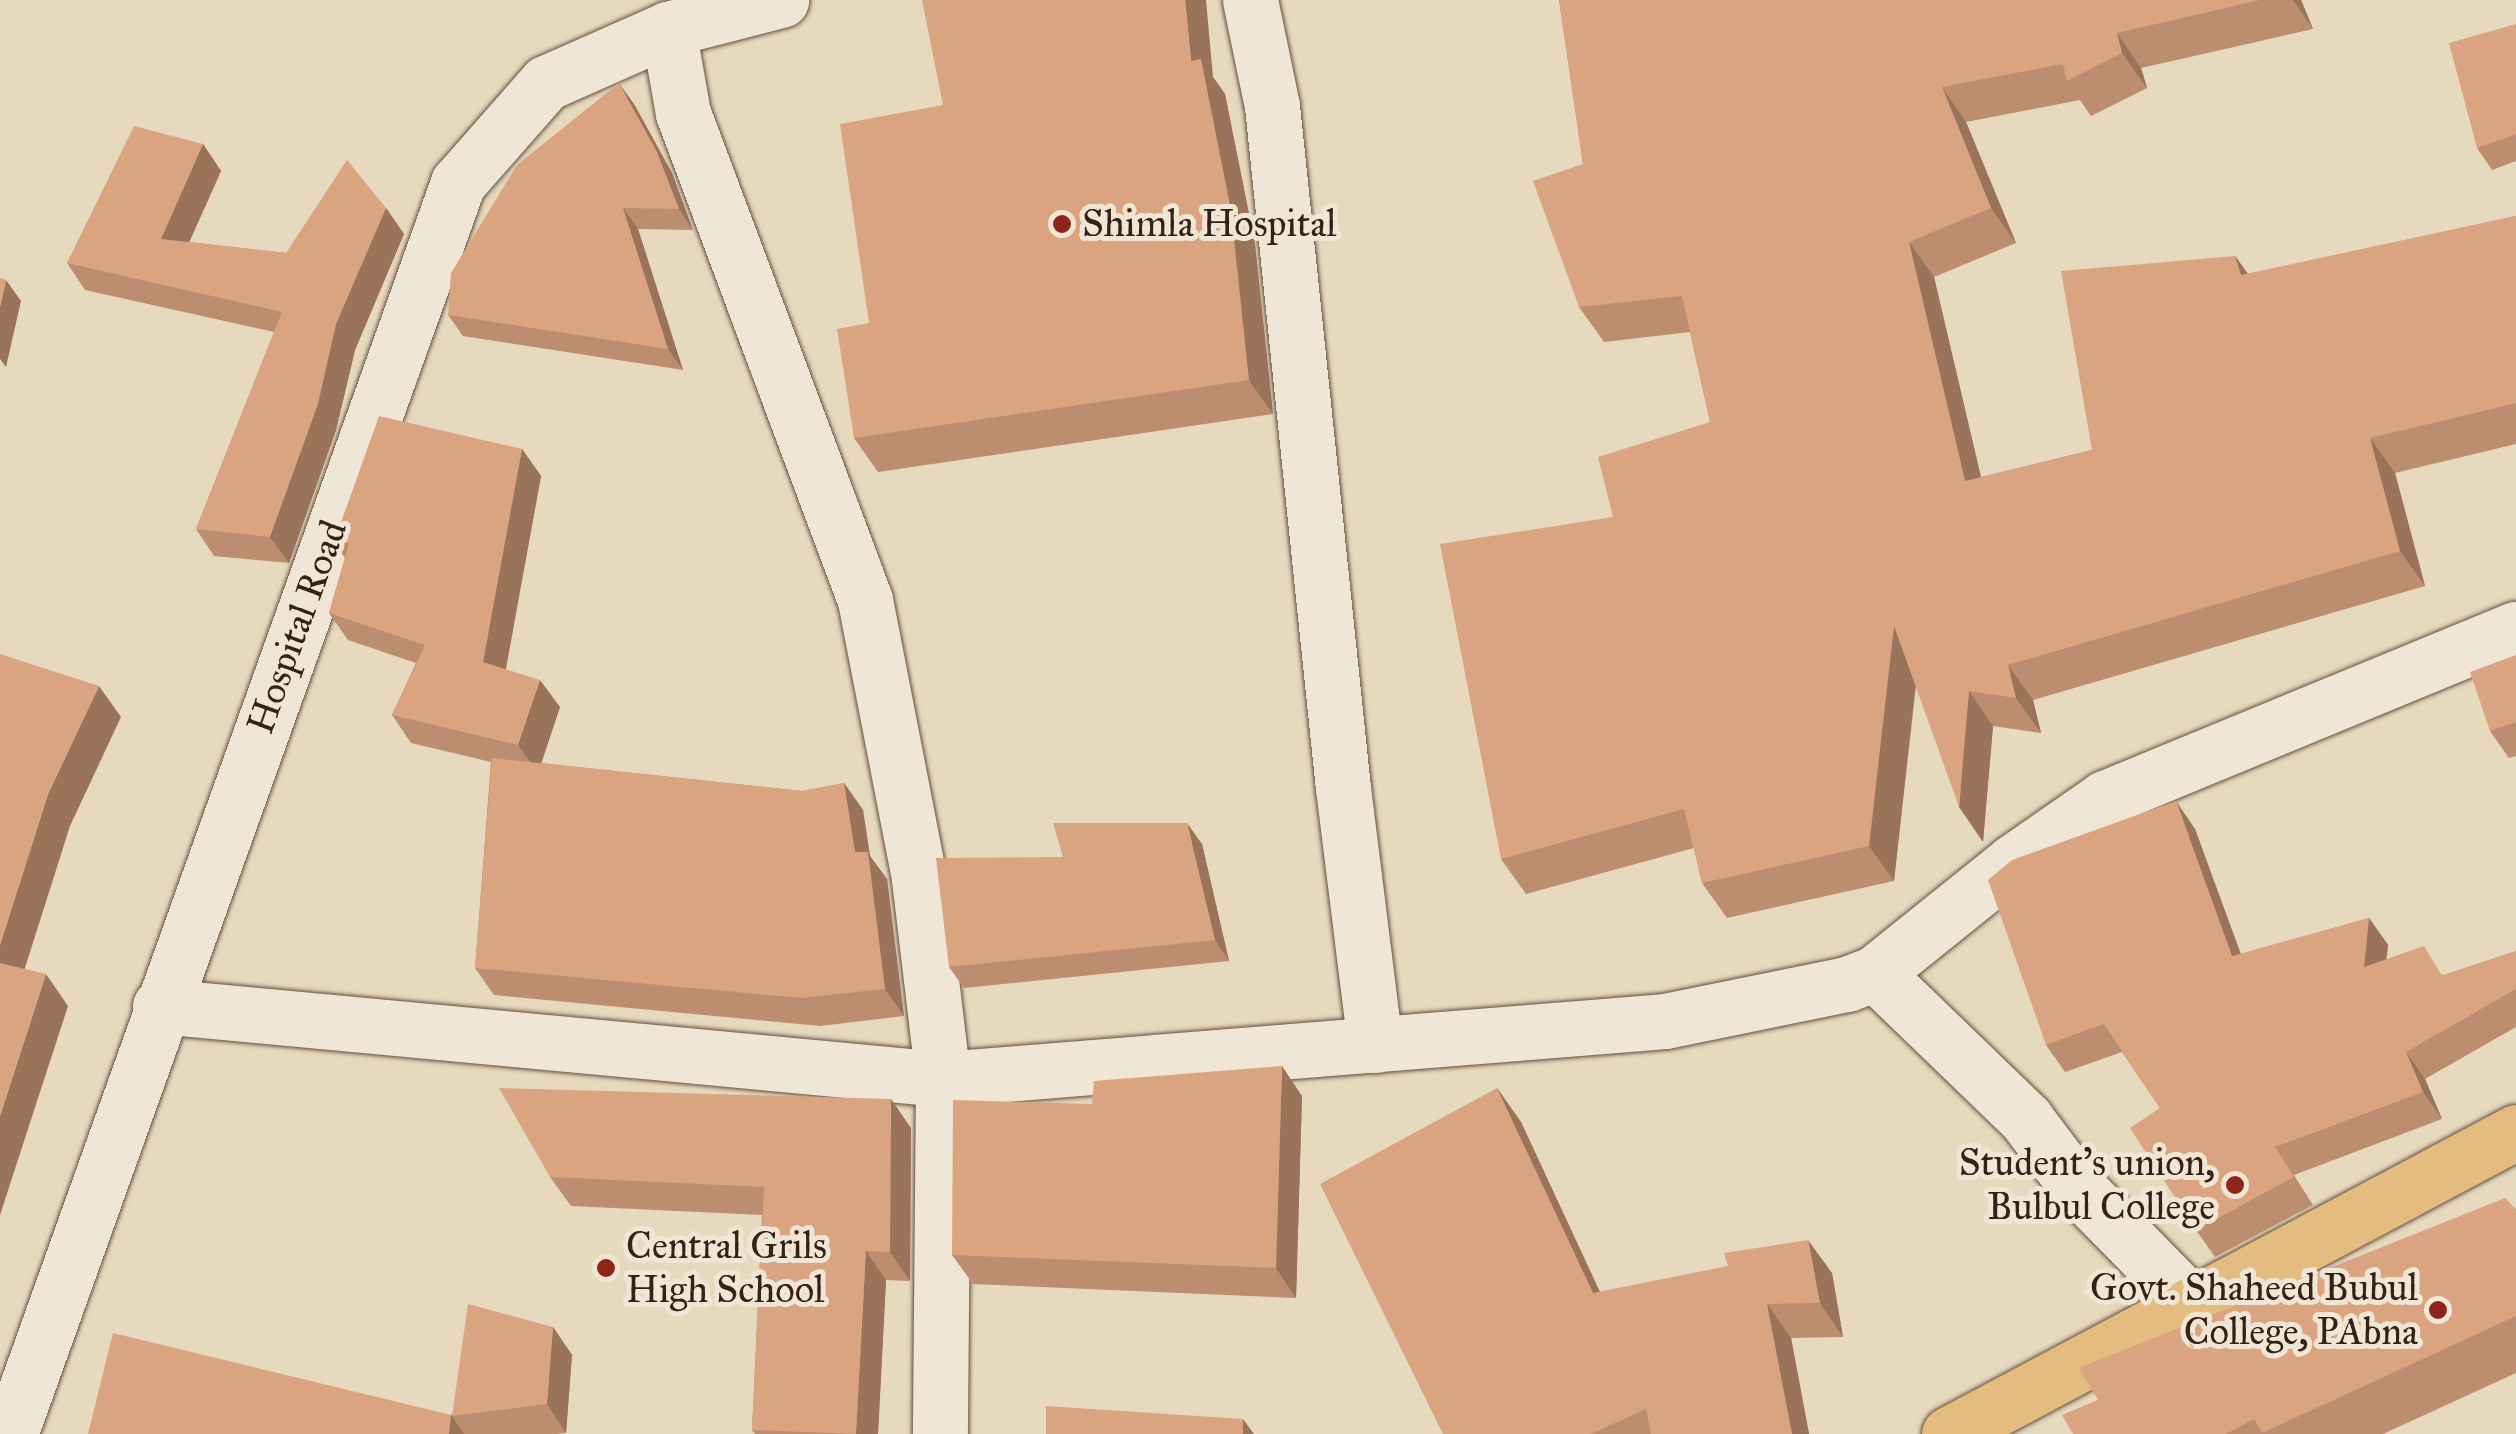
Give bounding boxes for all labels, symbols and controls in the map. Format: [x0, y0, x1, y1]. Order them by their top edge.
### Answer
place label: Shimla Hospital [1082, 201, 1337, 247]
marker: Shimla Hospital [1051, 213, 1073, 235]
street label: Hospital Road [237, 514, 357, 740]
place label: Student's union, Bulbul College [1959, 1140, 2215, 1230]
marker: Student's union, Bulbul College [2224, 1174, 2246, 1196]
place label: Central Grils High School [626, 1223, 827, 1312]
marker: Central Grils High School [595, 1257, 617, 1279]
place label: Govt. Shaheed Bubul College, PAbna [2090, 1265, 2418, 1355]
marker: Govt. Shaheed Bubul College, PAbna [2427, 1299, 2449, 1321]

